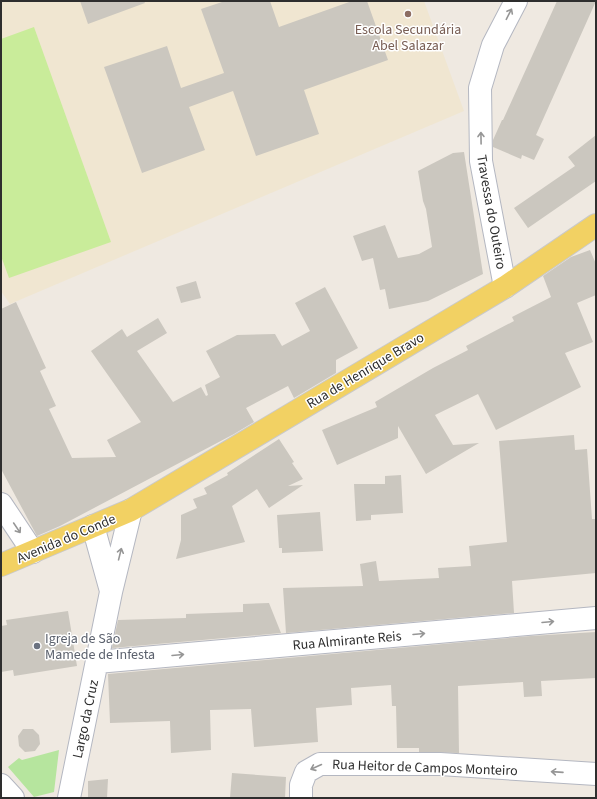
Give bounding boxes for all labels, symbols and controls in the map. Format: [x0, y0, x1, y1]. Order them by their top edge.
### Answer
one-way arrow [506, 8, 514, 20]
marker: Escola Secundária Abel Salazar [403, 9, 413, 19]
place label: Escola Secundária Abel Salazar [355, 20, 461, 56]
one-way arrow [477, 132, 485, 145]
street label: Travessa do Outeiro [471, 153, 511, 271]
street label: Rua de Henrique Bravo [303, 328, 428, 414]
street label: Avenida do Conde [14, 509, 119, 569]
one-way arrow [13, 522, 21, 533]
one-way arrow [117, 548, 125, 561]
one-way arrow [541, 619, 554, 626]
street label: Rua Almirante Reis [292, 626, 403, 656]
place label: Igreja de São Mamede de Infesta [45, 629, 155, 665]
one-way arrow [412, 630, 425, 637]
marker: Igreja de São Mamede de Infesta [32, 641, 42, 651]
one-way arrow [171, 652, 184, 659]
street label: Largo da Cruz [68, 678, 104, 760]
street label: Rua Heitor de Campos Monteiro [332, 755, 518, 781]
one-way arrow [310, 764, 322, 771]
one-way arrow [551, 768, 564, 775]

